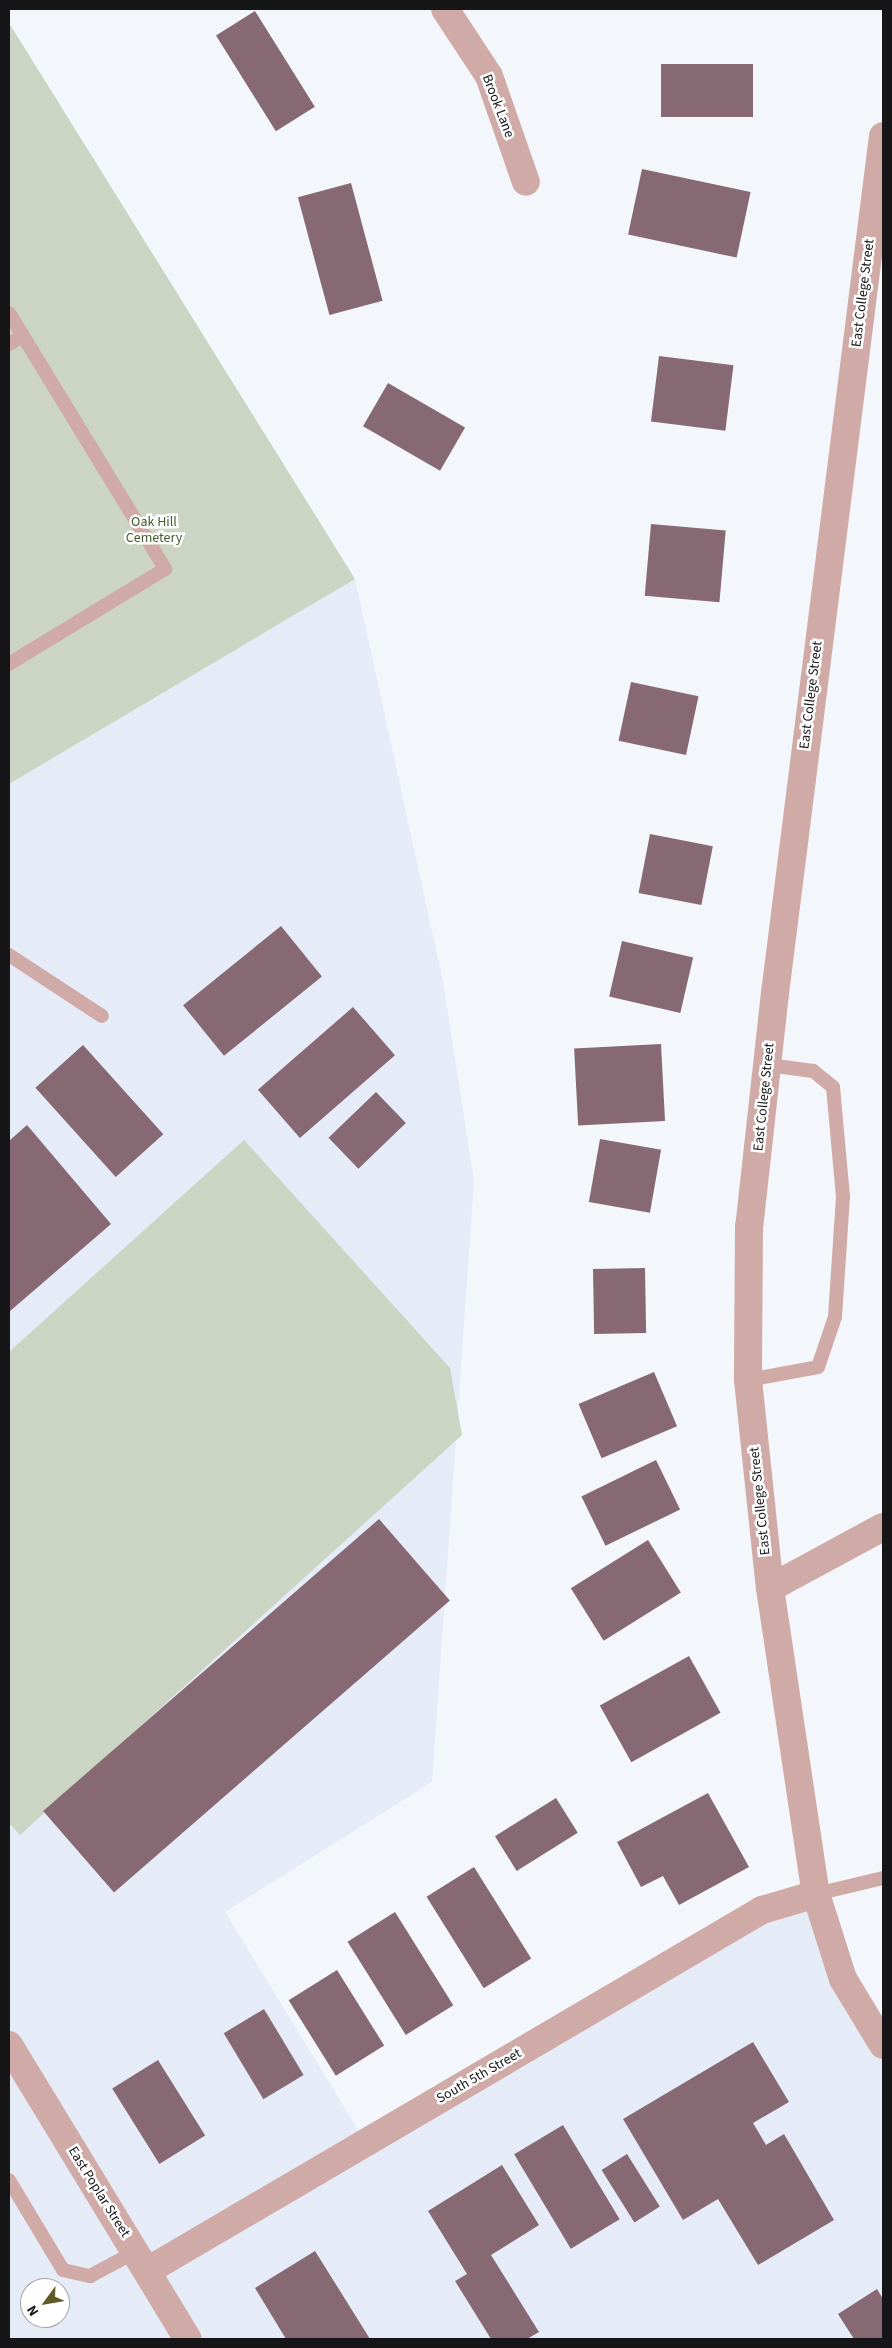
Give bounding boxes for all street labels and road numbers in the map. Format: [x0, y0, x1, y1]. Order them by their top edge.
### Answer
street label: Brook Lane [478, 72, 518, 140]
street label: East College Street [848, 238, 878, 348]
street label: East College Street [796, 640, 826, 750]
street label: East College Street [750, 1042, 778, 1152]
street label: East College Street [746, 1446, 774, 1556]
street label: South 5th Street [434, 2045, 524, 2107]
street label: East Poplar Street [64, 2144, 134, 2240]

